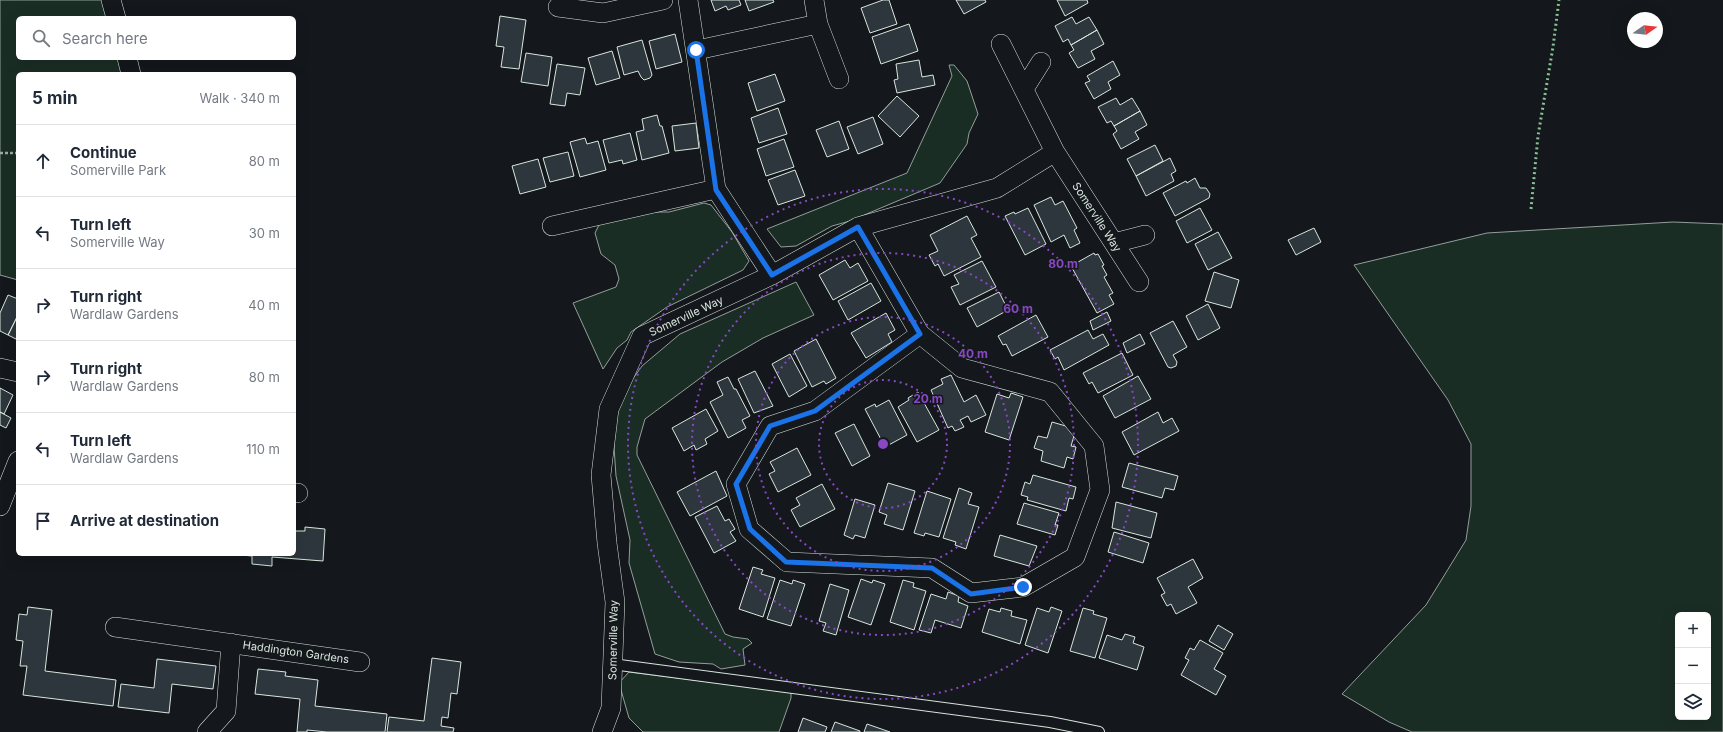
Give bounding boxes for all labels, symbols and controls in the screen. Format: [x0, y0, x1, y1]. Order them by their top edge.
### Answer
north arrow [1627, 12, 1663, 48]
search box [16, 16, 296, 60]
icon: search [30, 27, 52, 49]
text: Search here [62, 29, 148, 48]
route start [687, 41, 705, 59]
text: 5 min [32, 88, 78, 108]
text: Walk · 340 m [200, 90, 280, 106]
text: Continue [70, 143, 137, 162]
icon: ahead [32, 150, 54, 172]
text: 80 m [249, 153, 280, 169]
text: Somerville Park [70, 162, 166, 178]
street label: Somerville Way [1069, 180, 1125, 254]
text: Turn left [70, 215, 131, 234]
icon: left [32, 222, 54, 244]
text: 30 m [249, 225, 280, 241]
text: Somerville Way [70, 234, 165, 250]
text: 80 m [1048, 256, 1078, 271]
text: Turn right [70, 287, 142, 306]
street label: Somerville Way [647, 293, 725, 339]
icon: right [32, 294, 54, 316]
text: 40 m [248, 297, 280, 313]
text: 60 m [1003, 301, 1033, 316]
text: Wardlaw Gardens [70, 306, 179, 322]
text: 40 m [958, 346, 988, 361]
text: Turn right [70, 359, 142, 378]
icon: right [32, 366, 54, 388]
text: 80 m [249, 369, 280, 385]
text: Wardlaw Gardens [70, 378, 179, 394]
text: 20 m [913, 391, 943, 406]
text: Turn left [70, 431, 131, 450]
centre of rings [876, 437, 890, 451]
icon: left [32, 438, 54, 460]
text: 110 m [246, 441, 280, 457]
text: Wardlaw Gardens [70, 450, 179, 466]
icon: arrive [32, 510, 54, 532]
text: Arrive at destination [70, 511, 219, 530]
route end [1014, 578, 1032, 596]
street label: Somerville Way [605, 600, 621, 680]
map controls [1675, 612, 1711, 720]
button: + [1675, 612, 1711, 648]
street label: Haddington Gardens [242, 638, 350, 666]
button: − [1675, 648, 1711, 684]
button: layers [1675, 684, 1711, 720]

